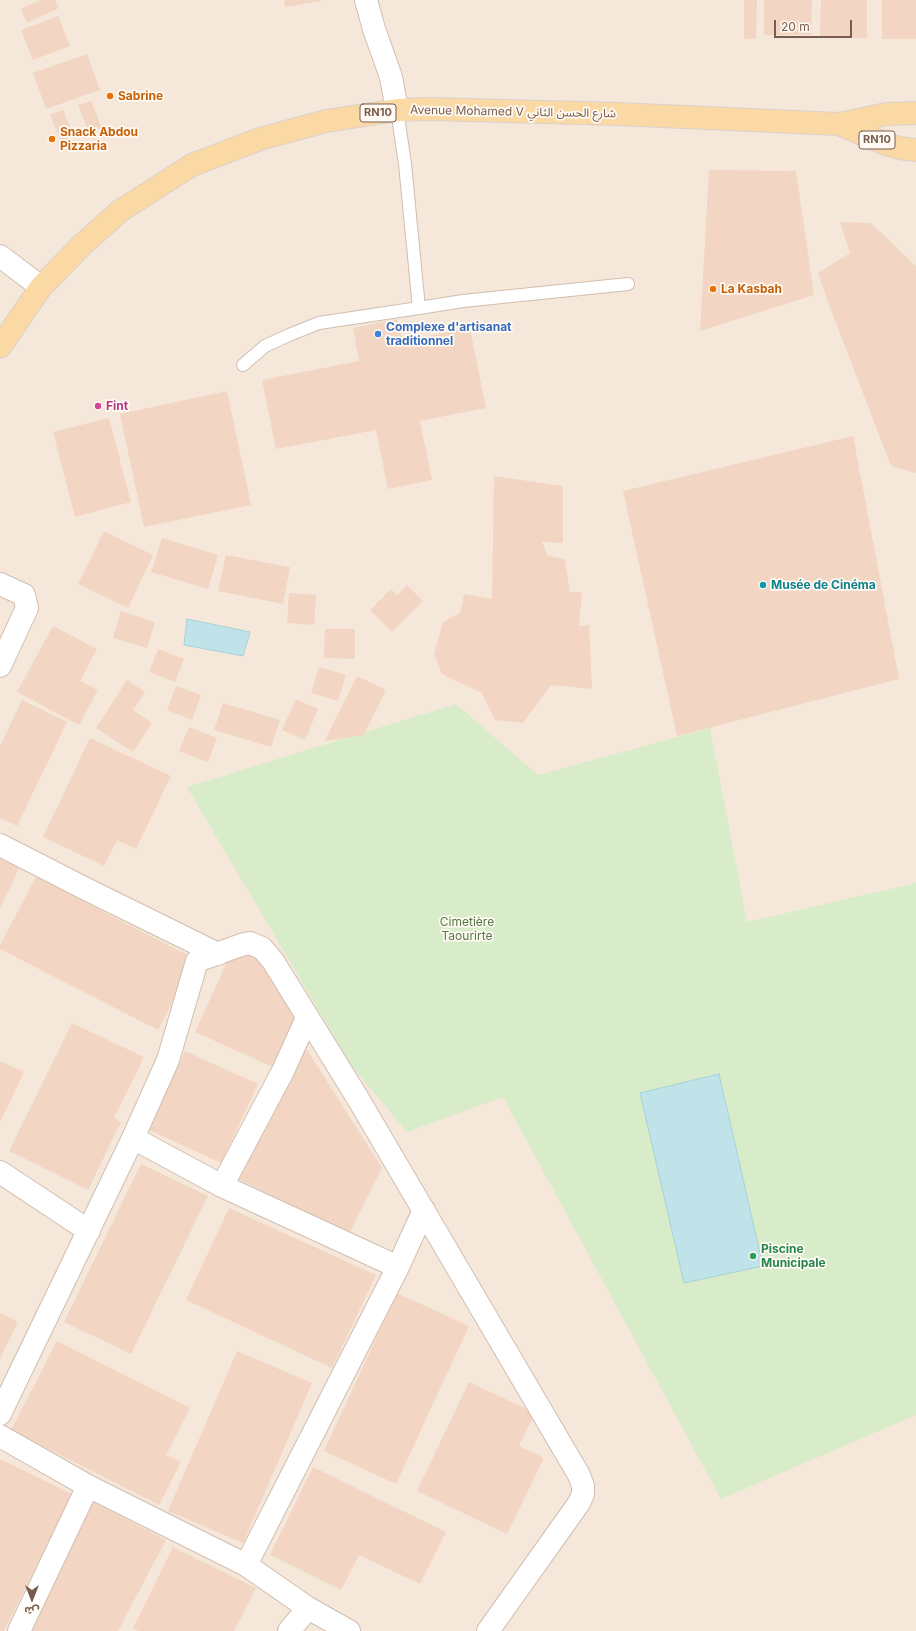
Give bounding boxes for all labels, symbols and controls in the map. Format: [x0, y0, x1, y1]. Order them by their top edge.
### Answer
scale bar [776, 12, 854, 38]
text: 20 m [781, 19, 810, 34]
place label: Sabrine [118, 89, 163, 103]
marker: Sabrine [105, 91, 115, 101]
street label: Avenue Mohamed V شارع الحسن الثاني [410, 103, 616, 121]
road number: RN10 [360, 104, 396, 122]
place label: Snack Abdou Pizzaria [60, 125, 138, 153]
road number: RN10 [859, 131, 895, 149]
marker: Snack Abdou Pizzaria [47, 134, 57, 144]
place label: La Kasbah [721, 282, 782, 296]
marker: La Kasbah [708, 284, 718, 294]
place label: Complexe d'artisanat traditionnel [386, 320, 512, 348]
marker: Complexe d'artisanat traditionnel [373, 329, 383, 339]
place label: Fint [106, 399, 128, 413]
marker: Fint [93, 401, 103, 411]
place label: Musée de Cinéma [771, 578, 876, 592]
marker: Musée de Cinéma [758, 580, 768, 590]
park label: Cimetière Taourirte [440, 915, 494, 943]
place label: Piscine Municipale [761, 1242, 826, 1270]
marker: Piscine Municipale [748, 1251, 758, 1261]
north arrow [12, 1579, 52, 1619]
text: ش [24, 1604, 40, 1618]

